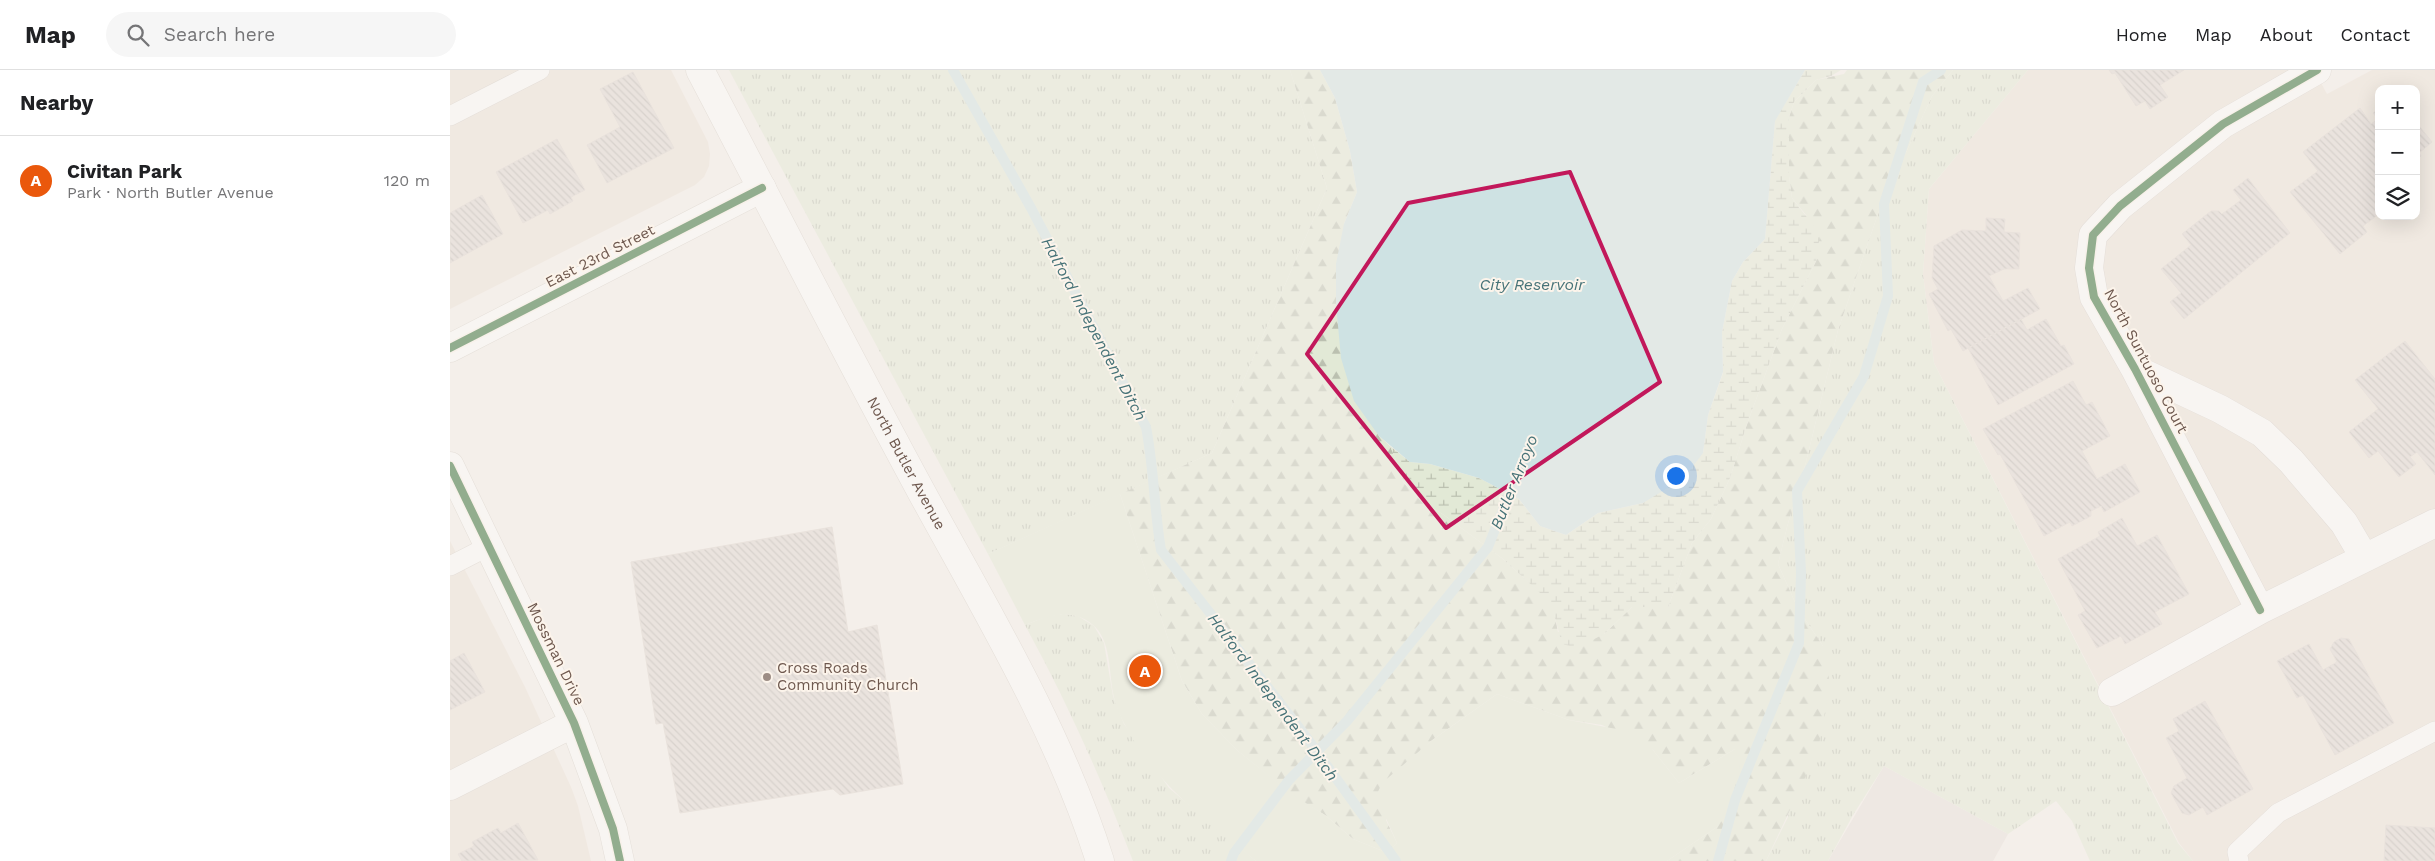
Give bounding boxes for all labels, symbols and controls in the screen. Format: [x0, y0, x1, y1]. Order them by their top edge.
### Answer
search box [106, 12, 456, 57]
text: Map [25, 21, 76, 49]
icon: search [124, 21, 152, 49]
text: Search here [164, 23, 275, 46]
text: Home [2116, 24, 2167, 45]
text: Map [2195, 24, 2232, 45]
text: About [2260, 24, 2312, 45]
text: Contact [2340, 24, 2410, 45]
map controls [2375, 85, 2420, 220]
button: + [2375, 85, 2420, 130]
text: Nearby [20, 90, 93, 115]
button: − [2375, 130, 2420, 175]
text: Civitan Park [67, 160, 182, 183]
text: A [31, 171, 41, 190]
text: 120 m [384, 171, 430, 190]
button: layers [2375, 175, 2420, 220]
text: Park · North Butler Avenue [67, 183, 274, 202]
street label: East 23rd Street [542, 220, 658, 291]
water label: Halford Independent Ditch [1038, 234, 1150, 424]
water label: City Reservoir [1480, 275, 1585, 294]
street label: North Suntuoso Court [2100, 286, 2192, 437]
street label: North Butler Avenue [863, 394, 949, 533]
water label: Butler Arroyo [1486, 432, 1542, 532]
your location [1663, 463, 1689, 489]
street label: Mossman Drive [523, 600, 589, 708]
water label: Halford Independent Ditch [1204, 610, 1342, 784]
pin: A [1129, 652, 1161, 690]
place label: Cross Roads Community Church [777, 659, 919, 694]
marker: Cross Roads Community Church [761, 671, 773, 683]

